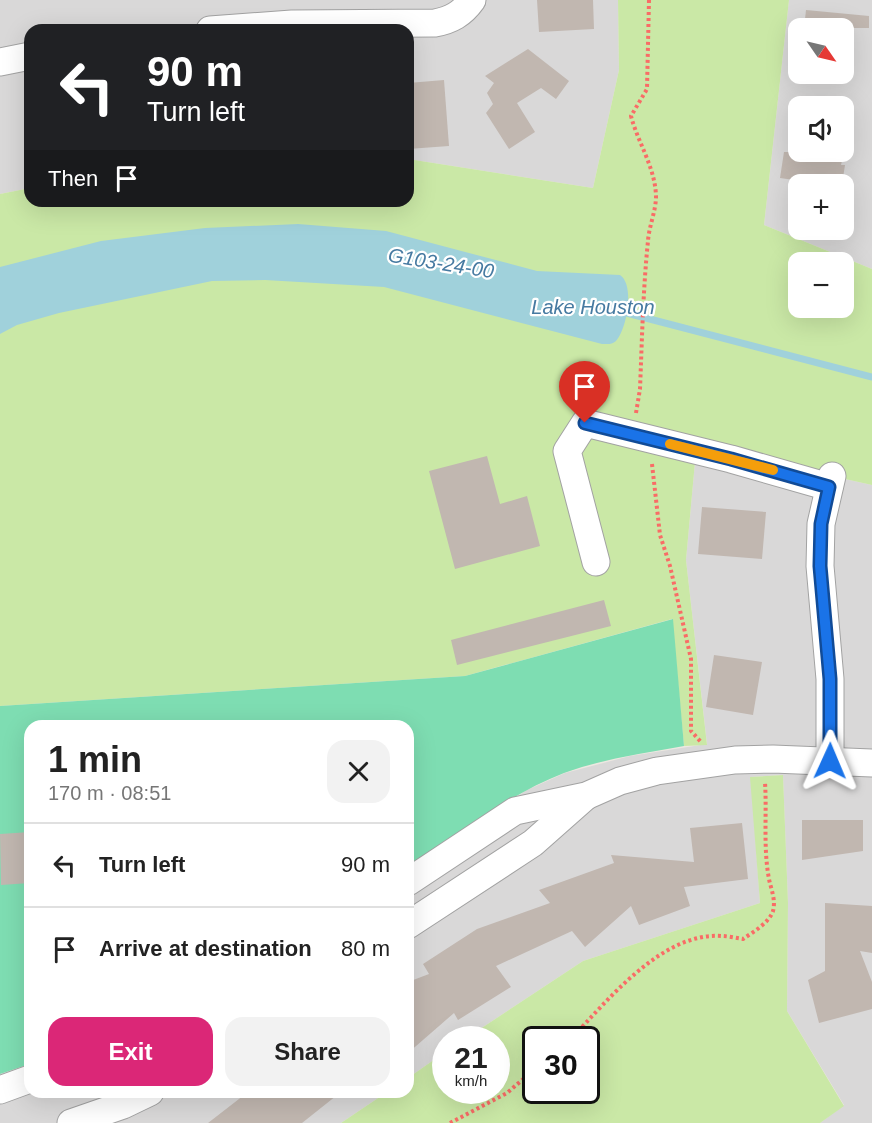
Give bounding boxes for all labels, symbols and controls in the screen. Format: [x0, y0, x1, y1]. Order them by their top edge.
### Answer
north arrow [788, 18, 854, 84]
map controls [788, 18, 854, 318]
icon: left [48, 48, 126, 126]
text: 90 m [147, 48, 243, 95]
button: sound [788, 96, 854, 162]
text: Turn left [147, 97, 245, 127]
icon: arrive [110, 162, 143, 195]
text: Then [48, 166, 98, 191]
button: + [788, 174, 854, 240]
water label: G103-24-00 [387, 244, 495, 282]
button: − [788, 252, 854, 318]
water label: Lake Houston [531, 296, 655, 318]
pin [559, 361, 610, 423]
icon: arrive [568, 370, 601, 403]
position arrow [798, 729, 862, 793]
text: 1 min [48, 739, 142, 780]
button: close [327, 740, 390, 803]
text: 170 m · 08:51 [48, 782, 171, 804]
icon: left [48, 849, 81, 882]
text: Turn left [99, 852, 185, 877]
text: 90 m [341, 852, 390, 877]
icon: arrive [48, 933, 81, 966]
text: Arrive at destination [99, 936, 312, 961]
text: 80 m [341, 936, 390, 961]
button: Exit [48, 1017, 213, 1086]
button: Share [225, 1017, 390, 1086]
speed limit sign: 30 [522, 1026, 600, 1104]
text: 21 [454, 1041, 488, 1074]
text: km/h [455, 1072, 487, 1089]

